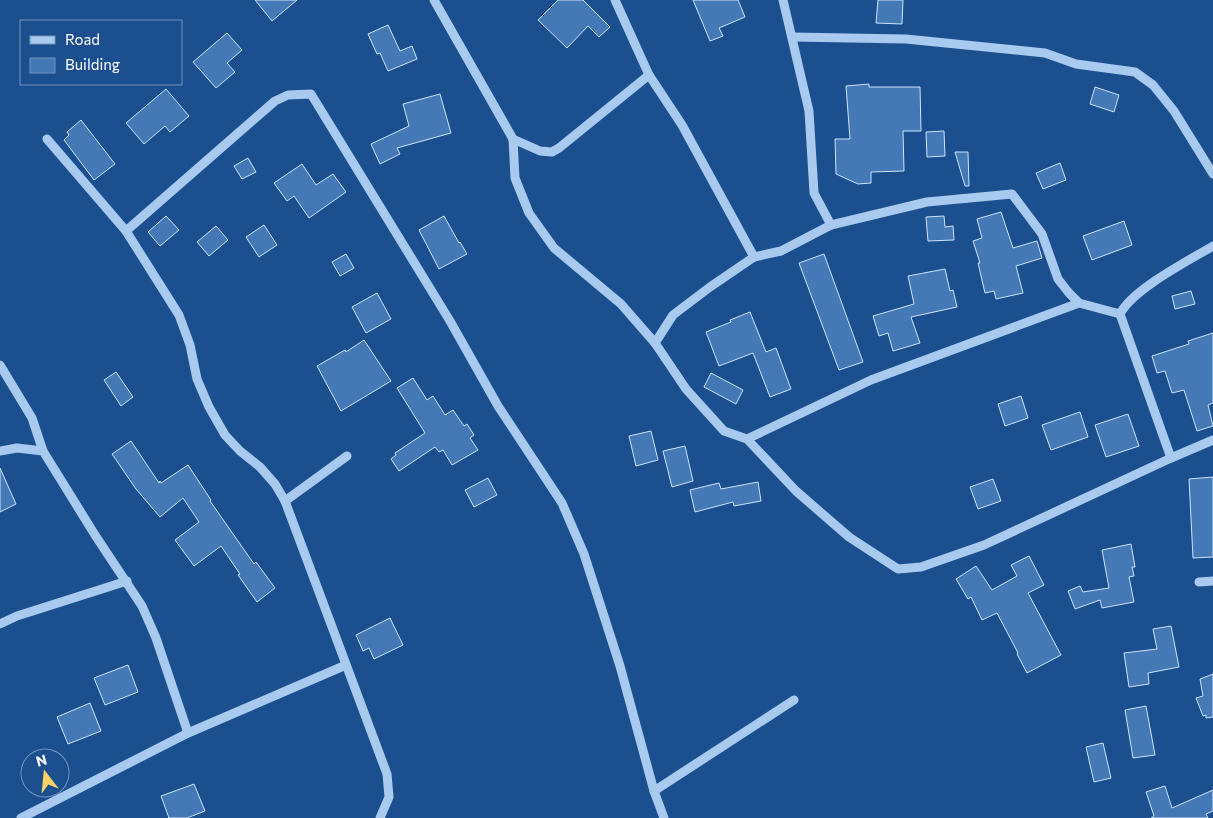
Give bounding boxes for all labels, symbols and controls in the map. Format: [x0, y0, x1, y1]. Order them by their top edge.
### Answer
legend [20, 20, 182, 85]
text: Road [65, 30, 100, 48]
text: Building [65, 55, 120, 73]
north arrow [20, 748, 70, 798]
text: N [34, 750, 49, 770]

